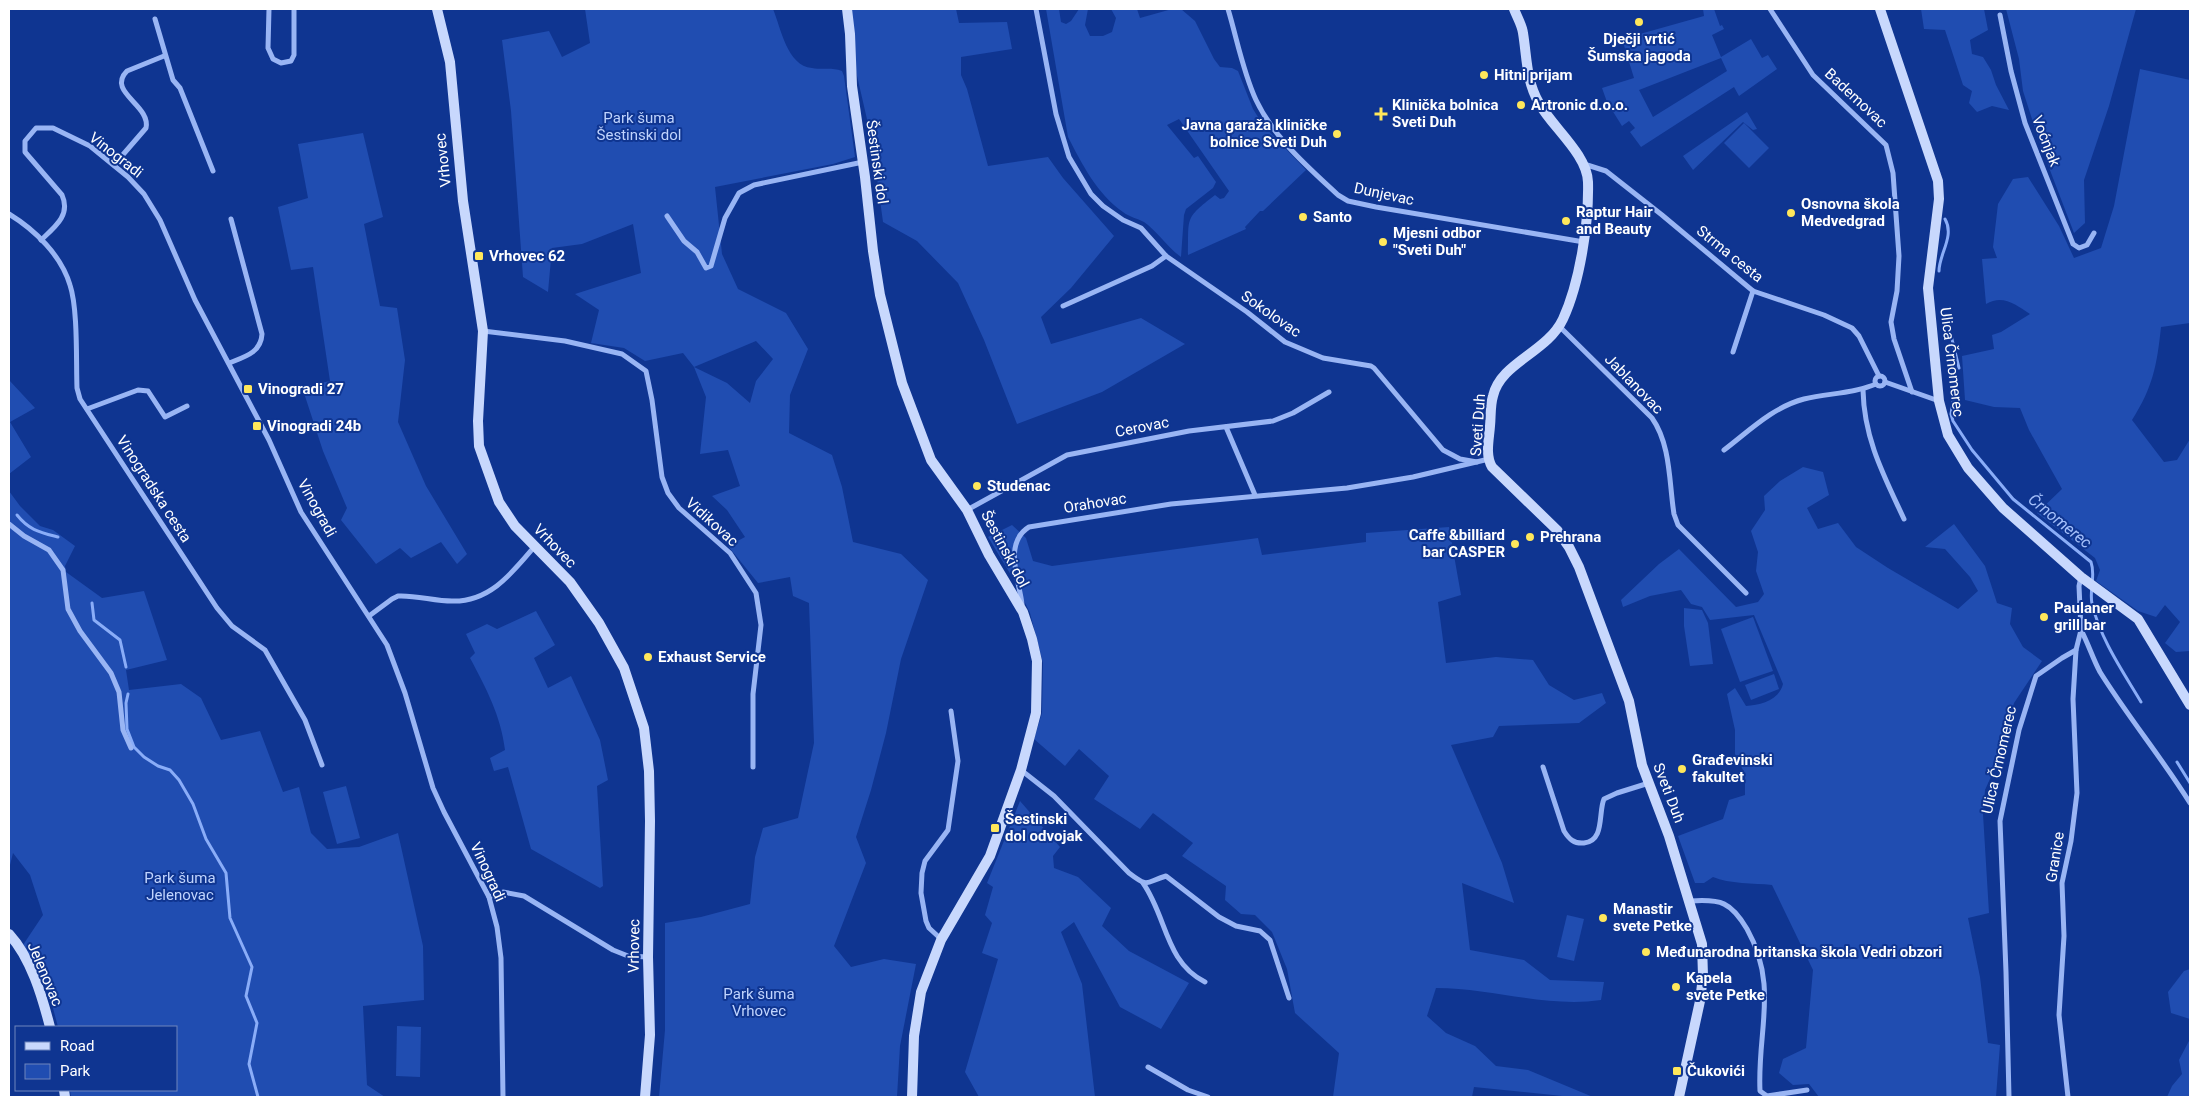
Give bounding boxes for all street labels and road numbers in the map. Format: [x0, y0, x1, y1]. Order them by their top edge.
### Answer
street label: Bademovac [1821, 65, 1891, 132]
street label: Voćnjak [2028, 113, 2064, 169]
street label: Šestinski dol [862, 119, 892, 205]
street label: Vinogradi [85, 128, 147, 182]
street label: Vrhovec [431, 132, 455, 188]
street label: Dunjevac [1352, 179, 1416, 209]
street label: Strma cesta [1693, 222, 1767, 286]
street label: Sokolovac [1238, 287, 1304, 341]
street label: Ulica Črnomerec [1936, 306, 1968, 418]
street label: Jablanovac [1601, 350, 1667, 418]
street label: Sveti Duh [1467, 393, 1489, 457]
street label: Cerovac [1114, 413, 1170, 441]
street label: Vinogradska cesta [113, 432, 195, 546]
street label: Vinogradi [294, 476, 340, 540]
street label: Orahovac [1062, 489, 1128, 517]
street label: Vidikovac [682, 494, 742, 550]
street label: Šestinski dol [977, 507, 1033, 591]
street label: Vrhovec [530, 520, 580, 572]
street label: Ulica Črnomerec [1978, 704, 2020, 816]
street label: Sveti Duh [1649, 761, 1689, 825]
street label: Granice [2042, 830, 2068, 884]
street label: Vinogradi [466, 839, 510, 905]
street label: Vrhovec [625, 919, 643, 973]
street label: Jelenovac [23, 939, 67, 1009]

